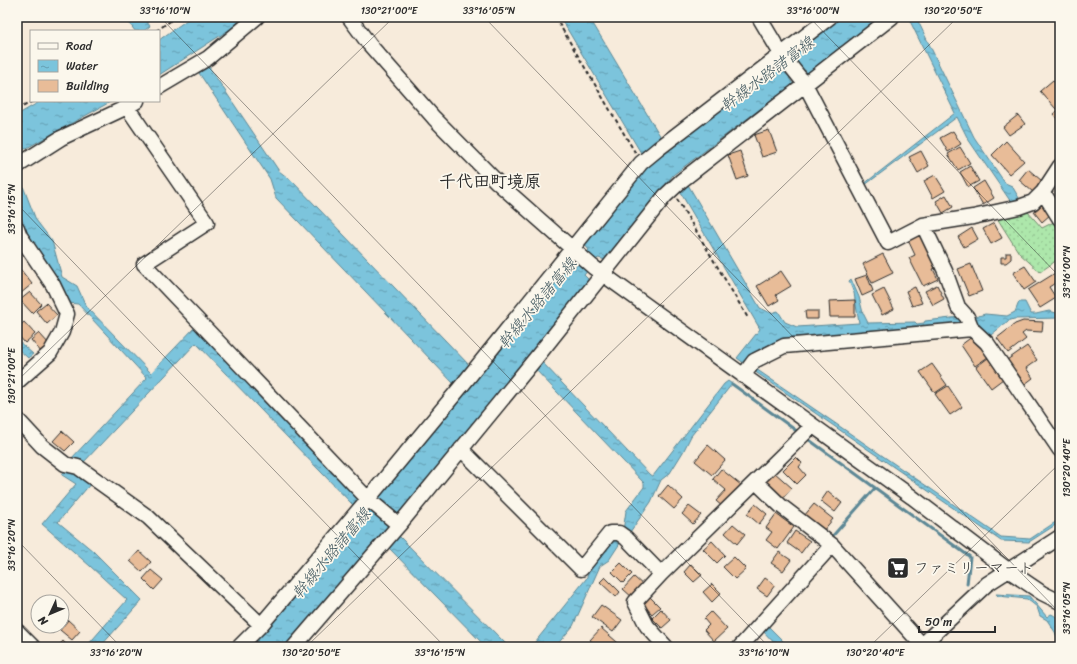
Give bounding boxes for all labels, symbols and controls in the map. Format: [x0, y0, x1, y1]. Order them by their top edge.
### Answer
text: 33°16'10"N [140, 2, 190, 20]
text: 130°21'00"E [361, 2, 419, 20]
text: 33°16'05"N [463, 2, 515, 20]
text: 33°16'00"N [787, 2, 839, 20]
text: 130°20'50"E [924, 2, 984, 20]
water label: 幹線水路諸富線 [714, 28, 821, 119]
legend [30, 30, 160, 102]
text: Road [66, 35, 93, 57]
text: Water [66, 55, 99, 77]
text: Building [66, 75, 109, 97]
district label: 千代田町境原 [439, 166, 541, 196]
text: 33°16'15"N [3, 184, 21, 234]
text: 33°16'00"N [1058, 246, 1076, 298]
water label: 幹線水路諸富線 [490, 250, 585, 355]
text: 130°21'00"E [3, 346, 21, 404]
text: 130°20'40"E [1058, 437, 1076, 497]
water label: 幹線水路諸富線 [284, 500, 379, 605]
text: 33°16'20"N [3, 519, 21, 571]
supermarket icon: ファミリーマート [885, 555, 911, 581]
place label: ファミリーマート [914, 555, 1034, 581]
text: 33°16'05"N [1058, 582, 1076, 634]
north arrow [30, 594, 70, 634]
scale bar [919, 608, 995, 634]
text: N [33, 611, 53, 631]
text: 50 m [925, 611, 952, 633]
text: 33°16'20"N [90, 644, 142, 662]
text: 130°20'50"E [282, 644, 342, 662]
text: 33°16'15"N [415, 644, 465, 662]
text: 33°16'10"N [739, 644, 789, 662]
text: 130°20'40"E [846, 644, 906, 662]

